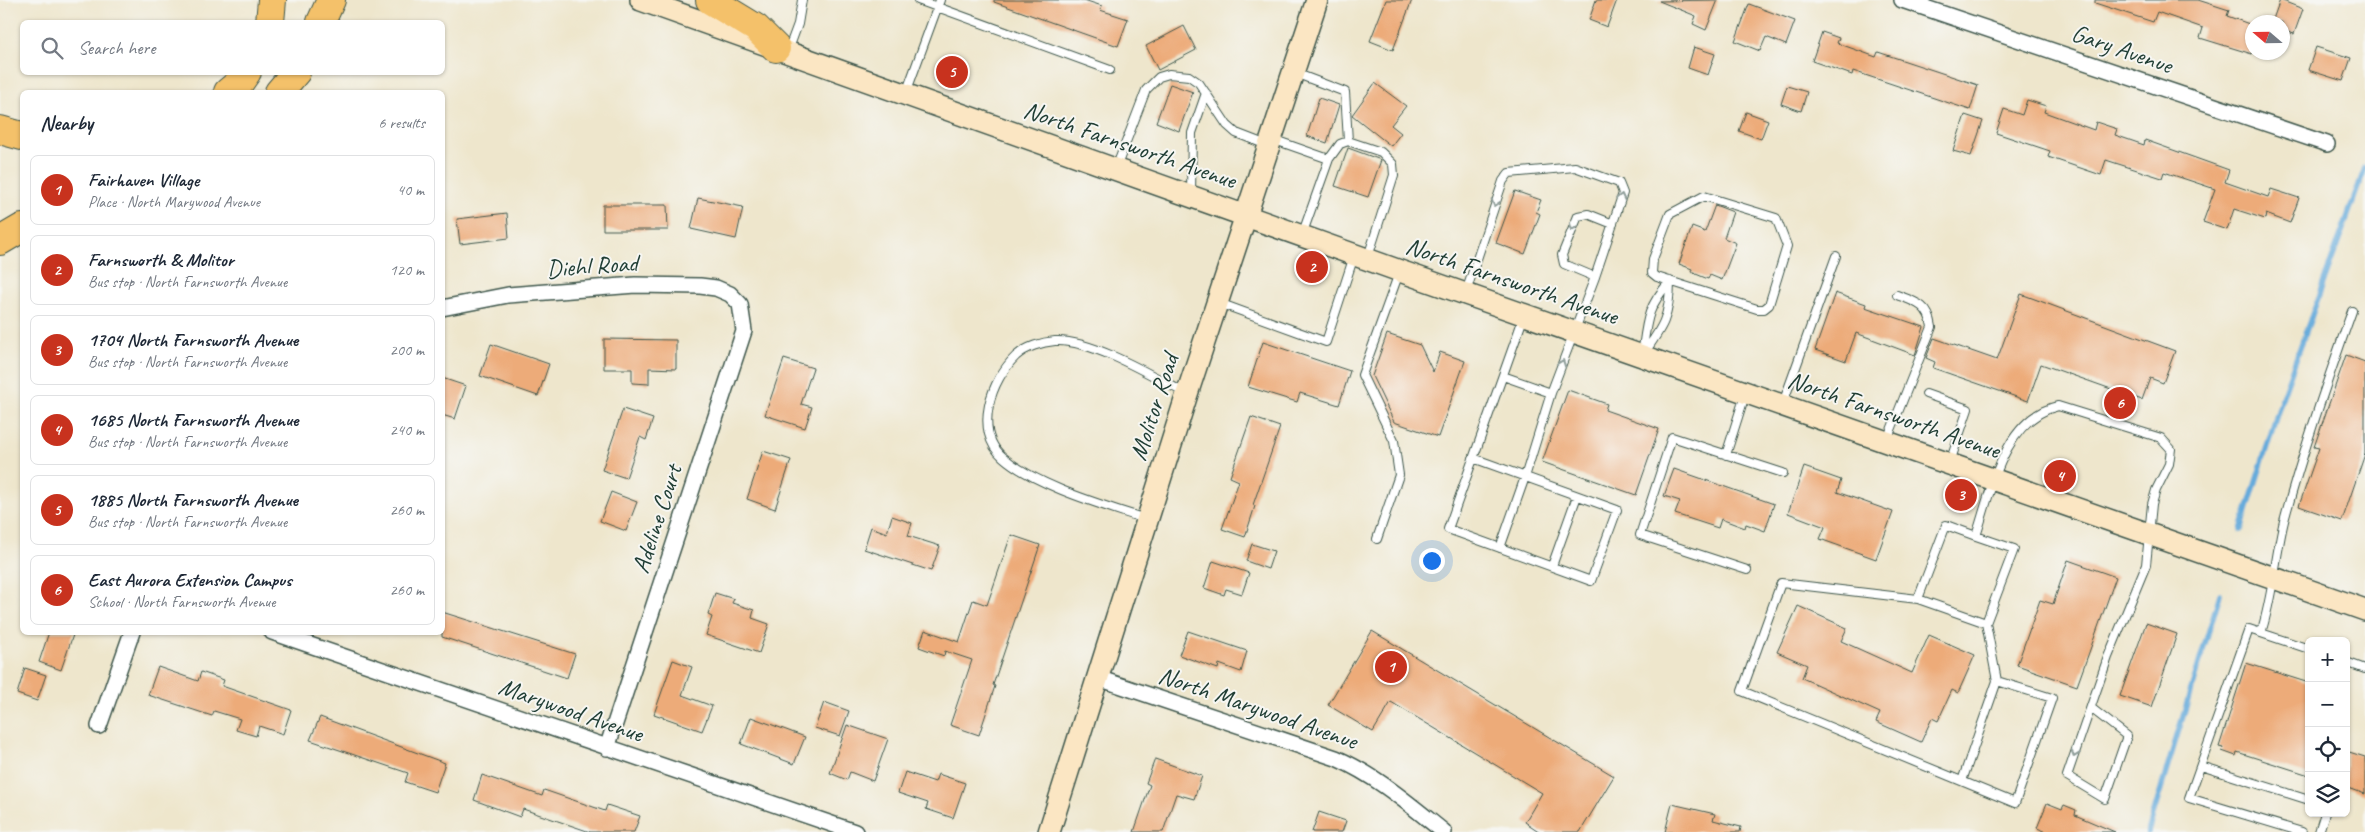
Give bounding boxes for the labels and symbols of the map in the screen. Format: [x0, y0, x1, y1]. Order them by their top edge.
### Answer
north arrow [2245, 15, 2290, 60]
street label: Gary Avenue [2067, 17, 2178, 82]
pin: 5 [936, 53, 968, 91]
street label: North Farnsworth Avenue [1020, 94, 1242, 197]
one-way arrow [1615, 193, 1626, 201]
one-way arrow [1491, 198, 1501, 206]
one-way arrow [1569, 222, 1579, 231]
street label: North Farnsworth Avenue [1402, 230, 1624, 333]
street label: Diehl Road [545, 247, 642, 285]
pin: 2 [1296, 248, 1328, 286]
street label: Molitor Road [1122, 346, 1187, 464]
one-way arrow [1556, 359, 1566, 367]
street label: North Farnsworth Avenue [1784, 364, 2006, 467]
pin: 6 [2104, 384, 2136, 422]
pin: 4 [2044, 457, 2076, 495]
street label: Adeline Court [624, 458, 690, 577]
pin: 3 [1945, 476, 1977, 514]
your location [1419, 548, 1445, 574]
pin: 1 [1375, 648, 1407, 686]
street label: North Marywood Avenue [1154, 659, 1363, 758]
street label: Marywood Avenue [495, 670, 649, 750]
one-way arrow [2071, 749, 2081, 758]

